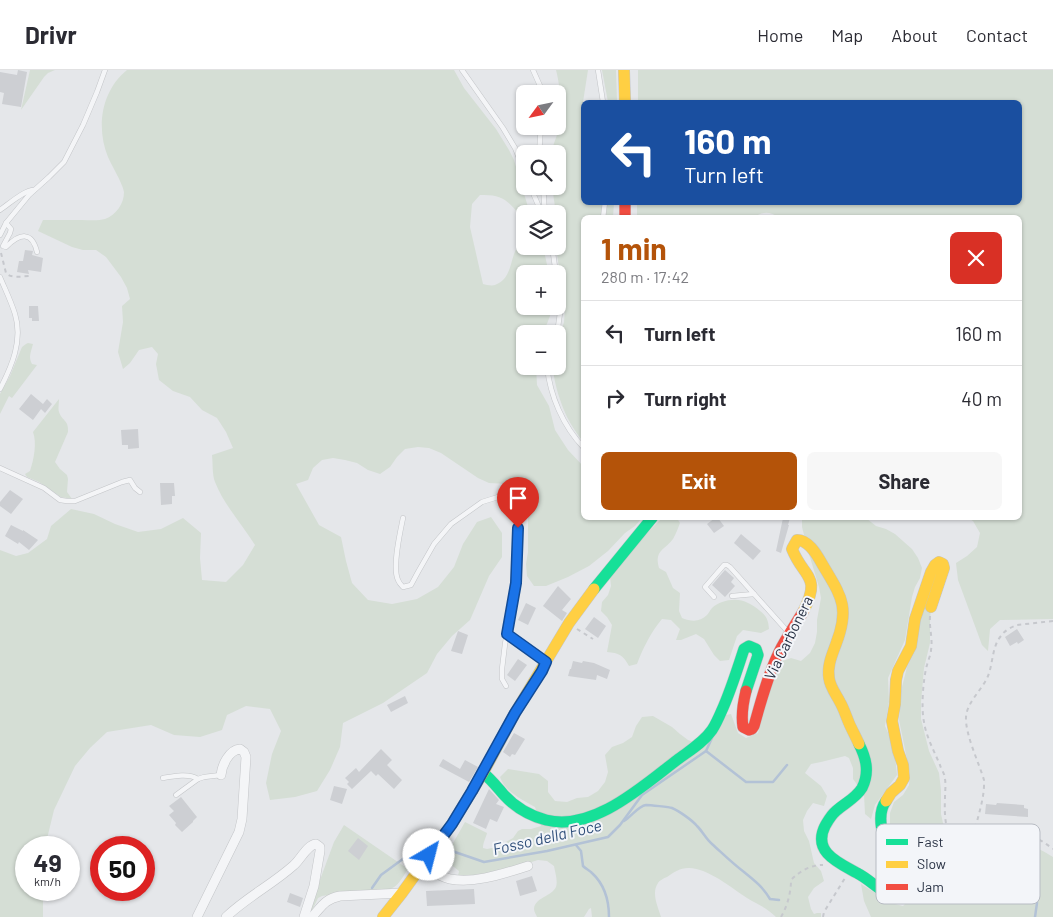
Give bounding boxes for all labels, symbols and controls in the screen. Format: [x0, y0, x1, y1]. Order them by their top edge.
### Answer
text: Drivr [25, 20, 77, 49]
text: Home [757, 24, 803, 46]
text: Map [831, 24, 863, 46]
text: About [891, 24, 938, 46]
text: Contact [966, 24, 1028, 46]
north arrow [516, 85, 566, 135]
map controls [516, 85, 566, 375]
text: 160 m [684, 119, 771, 161]
icon: left [601, 120, 666, 185]
button: search [516, 145, 566, 195]
text: Turn left [684, 161, 764, 187]
button: layers [516, 205, 566, 255]
text: 1 min [601, 230, 667, 266]
button: close [950, 232, 1002, 284]
button: + [516, 265, 566, 315]
text: 280 m · 17:42 [601, 267, 689, 286]
icon: left [601, 319, 629, 347]
text: Turn left [644, 322, 715, 345]
text: 160 m [955, 322, 1002, 345]
button: − [516, 325, 566, 375]
icon: right [601, 384, 629, 412]
text: Turn right [644, 387, 726, 410]
text: 40 m [961, 387, 1002, 410]
button: Exit [601, 452, 797, 510]
button: Share [807, 452, 1002, 510]
pin [497, 477, 539, 528]
icon: arrive [504, 484, 532, 512]
street label: Via Carbonera [760, 593, 816, 682]
water label: Fosso della Foce [491, 815, 603, 858]
legend [876, 824, 1040, 904]
position arrow [402, 828, 454, 880]
text: Fast [917, 833, 943, 850]
speed limit sign: 50 [90, 836, 155, 901]
text: 49 [33, 847, 62, 877]
text: Slow [917, 855, 946, 872]
text: km/h [34, 874, 61, 888]
text: Jam [917, 878, 944, 895]

